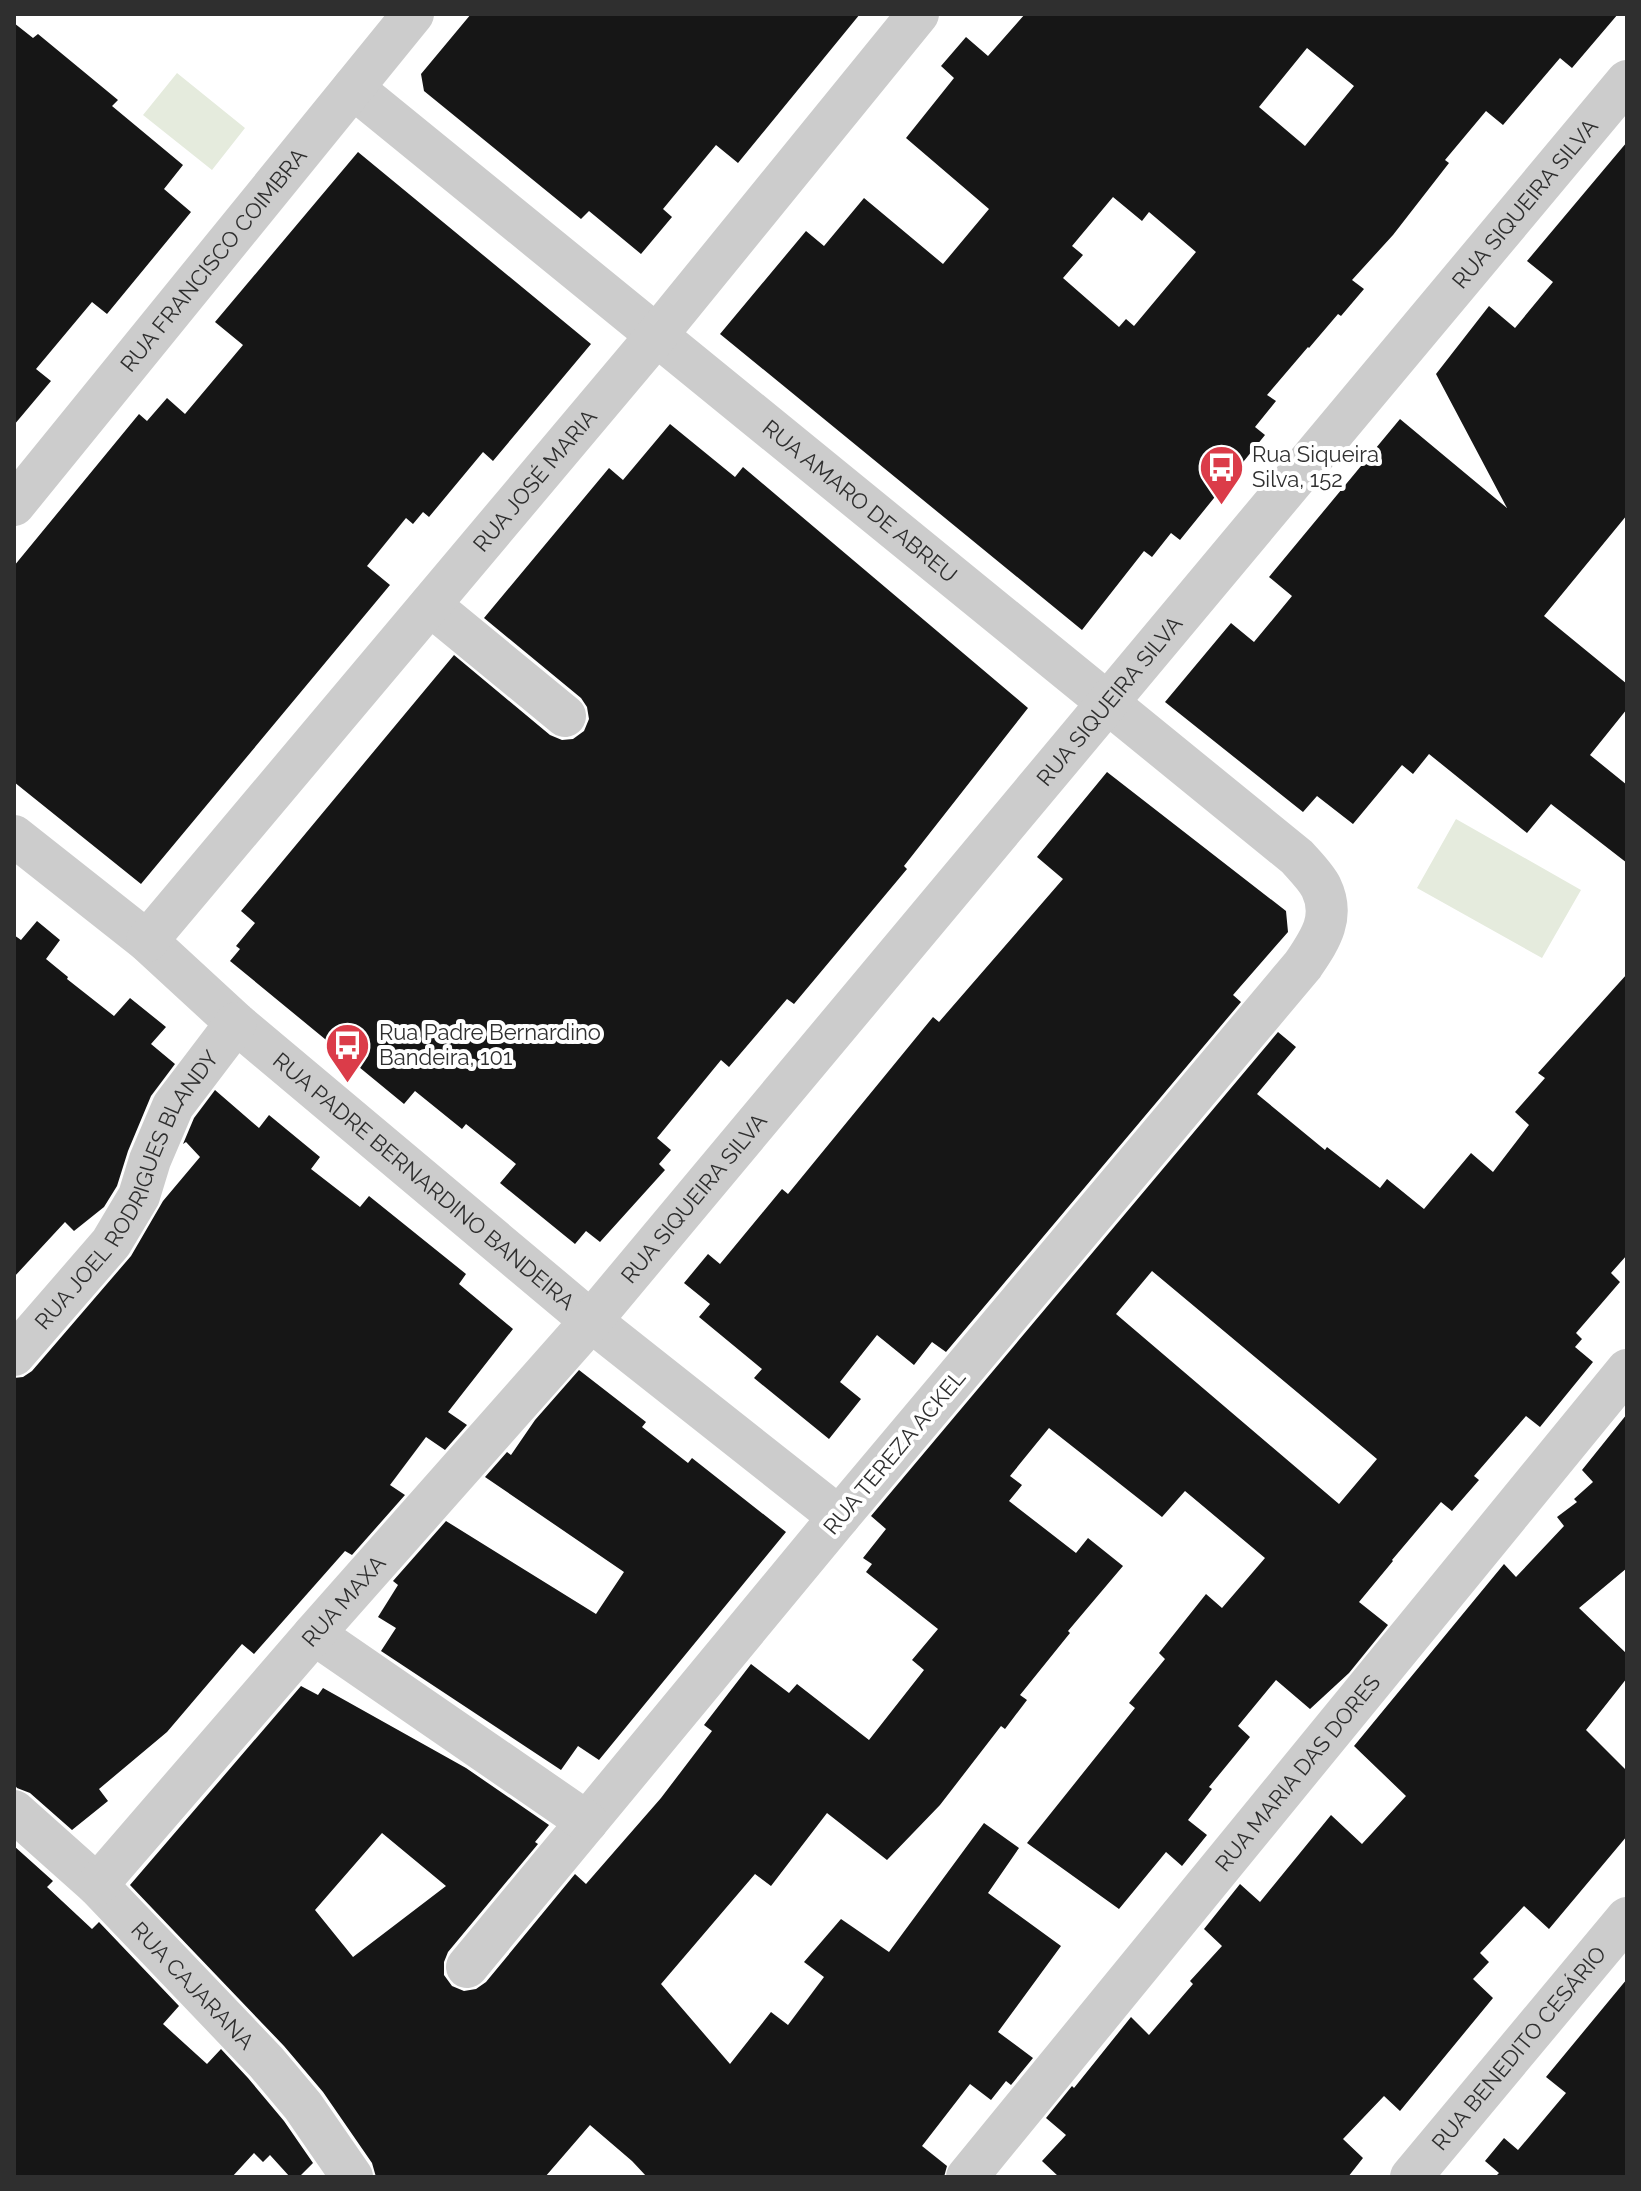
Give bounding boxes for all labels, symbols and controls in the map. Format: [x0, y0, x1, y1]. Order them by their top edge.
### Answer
street label: RUA SIQUEIRA SILVA [1446, 113, 1603, 294]
street label: RUA FRANCISCO COIMBRA [115, 143, 312, 377]
street label: RUA JOSÉ MARIA [467, 404, 602, 557]
street label: RUA AMARO DE ABREU [758, 414, 962, 588]
place label: Rua Siqueira Silva, 152 [1252, 441, 1379, 492]
bus stop icon: Rua Siqueira Silva, 152 [1197, 443, 1245, 506]
street label: RUA SIQUEIRA SILVA [1031, 611, 1188, 791]
place label: Rua Padre Bernardino Bandeira, 101 [379, 1019, 601, 1070]
bus stop icon: Rua Padre Bernardino Bandeira, 101 [324, 1021, 372, 1084]
street label: RUA JOEL RODRIGUES BLANDY [29, 1045, 224, 1335]
street label: RUA PADRE BERNARDINO BANDEIRA [268, 1047, 580, 1315]
street label: RUA SIQUEIRA SILVA [615, 1108, 772, 1288]
street label: RUA TEREZA ACKEL [818, 1364, 971, 1540]
street label: RUA MAXA [296, 1550, 391, 1652]
street label: RUA MARIA DAS DORES [1209, 1669, 1385, 1876]
street label: RUA CAJARANA [126, 1916, 260, 2055]
street label: RUA BENEDITO CESÁRIO [1426, 1941, 1611, 2155]

